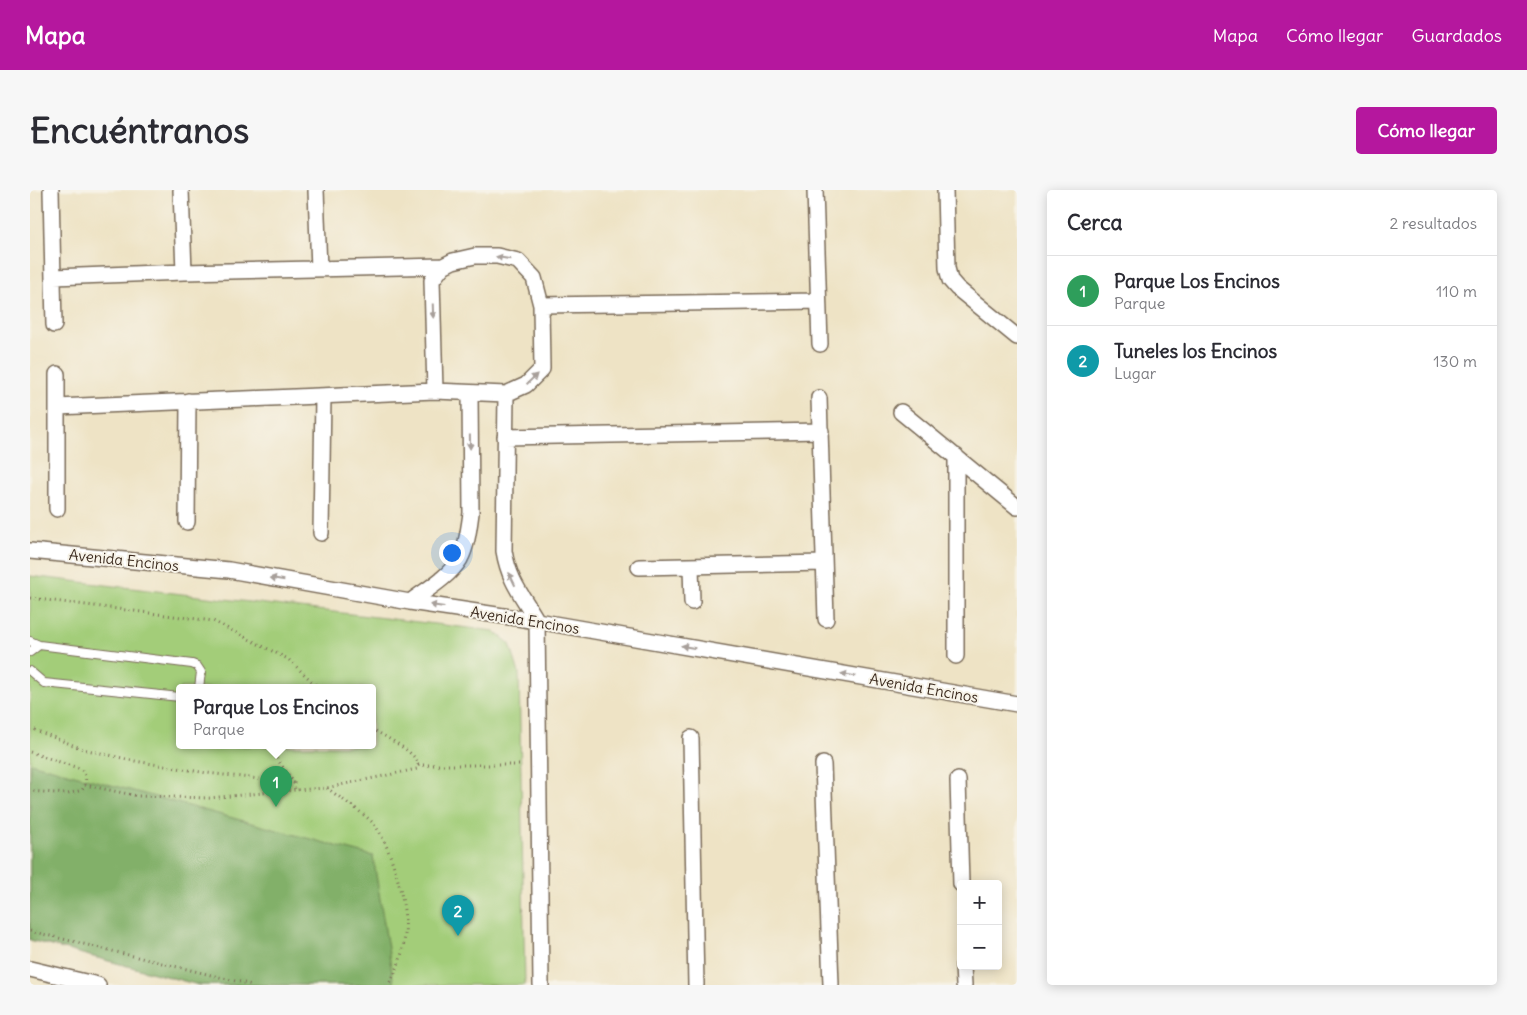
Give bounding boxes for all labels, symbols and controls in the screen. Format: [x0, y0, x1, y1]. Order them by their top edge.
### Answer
text: Mapa [25, 20, 85, 50]
text: Mapa [1213, 24, 1258, 47]
text: Cómo llegar [1286, 24, 1383, 47]
text: Guardados [1411, 24, 1502, 47]
button: Cómo llegar [1356, 107, 1497, 154]
text: Encuéntranos [30, 108, 249, 152]
text: Cerca [1067, 209, 1122, 236]
text: 2 resultados [1389, 213, 1477, 233]
one-way arrow [495, 253, 511, 261]
text: Parque Los Encinos [1114, 269, 1280, 293]
text: 1 [1080, 281, 1086, 301]
text: 110 m [1436, 281, 1477, 301]
text: Parque [1114, 293, 1165, 313]
one-way arrow [430, 303, 438, 319]
text: Tuneles los Encinos [1114, 339, 1277, 363]
text: 2 [1079, 351, 1087, 371]
text: 130 m [1433, 351, 1477, 371]
text: Lugar [1114, 363, 1156, 383]
one-way arrow [526, 373, 538, 385]
one-way arrow [466, 434, 474, 450]
your location [439, 540, 465, 566]
street label: Avenida Encinos [68, 545, 180, 575]
one-way arrow [508, 572, 516, 586]
one-way arrow [269, 574, 285, 582]
one-way arrow [429, 602, 445, 610]
street label: Avenida Encinos [469, 602, 581, 638]
one-way arrow [680, 642, 696, 650]
street label: Avenida Encinos [868, 669, 980, 707]
one-way arrow [840, 670, 856, 678]
popup [176, 684, 376, 749]
text: Parque Los Encinos [193, 695, 359, 719]
text: Parque [193, 719, 245, 739]
pin: 1 [260, 766, 292, 807]
map controls [957, 880, 1002, 970]
button: + [957, 880, 1002, 925]
pin: 2 [442, 895, 474, 936]
button: − [957, 925, 1002, 970]

